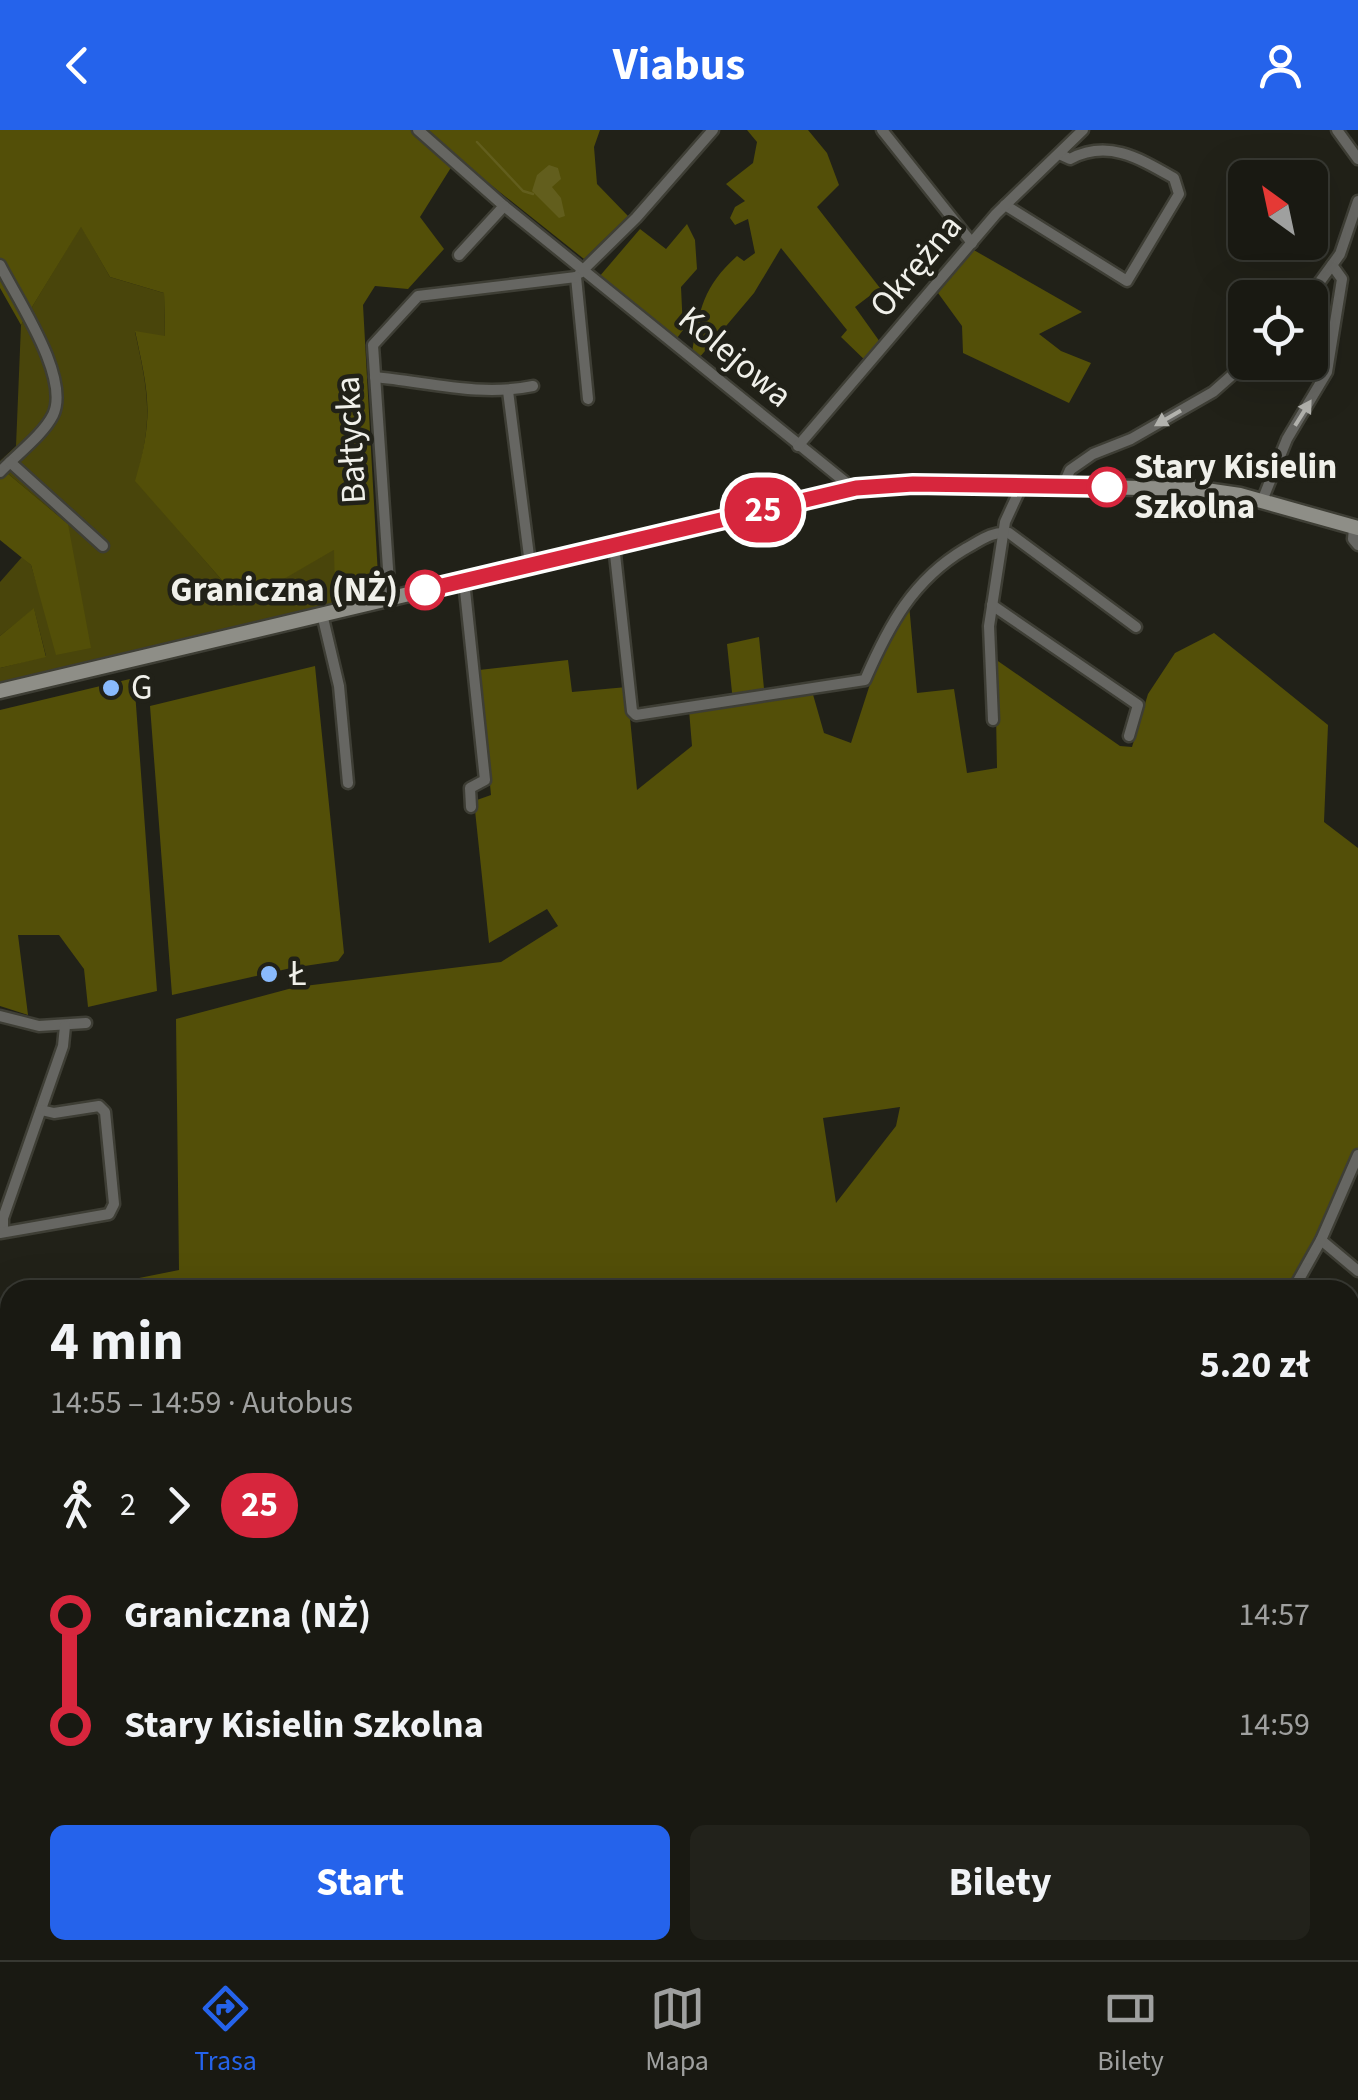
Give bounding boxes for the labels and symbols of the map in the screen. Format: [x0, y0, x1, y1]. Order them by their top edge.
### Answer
north arrow [1228, 160, 1328, 260]
street label: Okrężna [858, 203, 974, 329]
street label: Kolejowa [667, 294, 803, 420]
street label: Bałtycka [323, 375, 379, 505]
one-way arrow [1294, 399, 1311, 427]
one-way arrow [1153, 410, 1182, 427]
place label: Stary Kisielin Szkolna [1134, 442, 1337, 532]
marker: Stary Kisielin Szkolna [1088, 468, 1126, 506]
line badge: 25 [718, 478, 808, 542]
place label: Graniczna (NŻ) [170, 565, 398, 615]
marker: Graniczna (NŻ) [406, 571, 444, 609]
place label: G [131, 663, 153, 713]
marker: G [100, 677, 122, 699]
place label: Ł [288, 949, 307, 999]
marker: Ł [258, 963, 280, 985]

